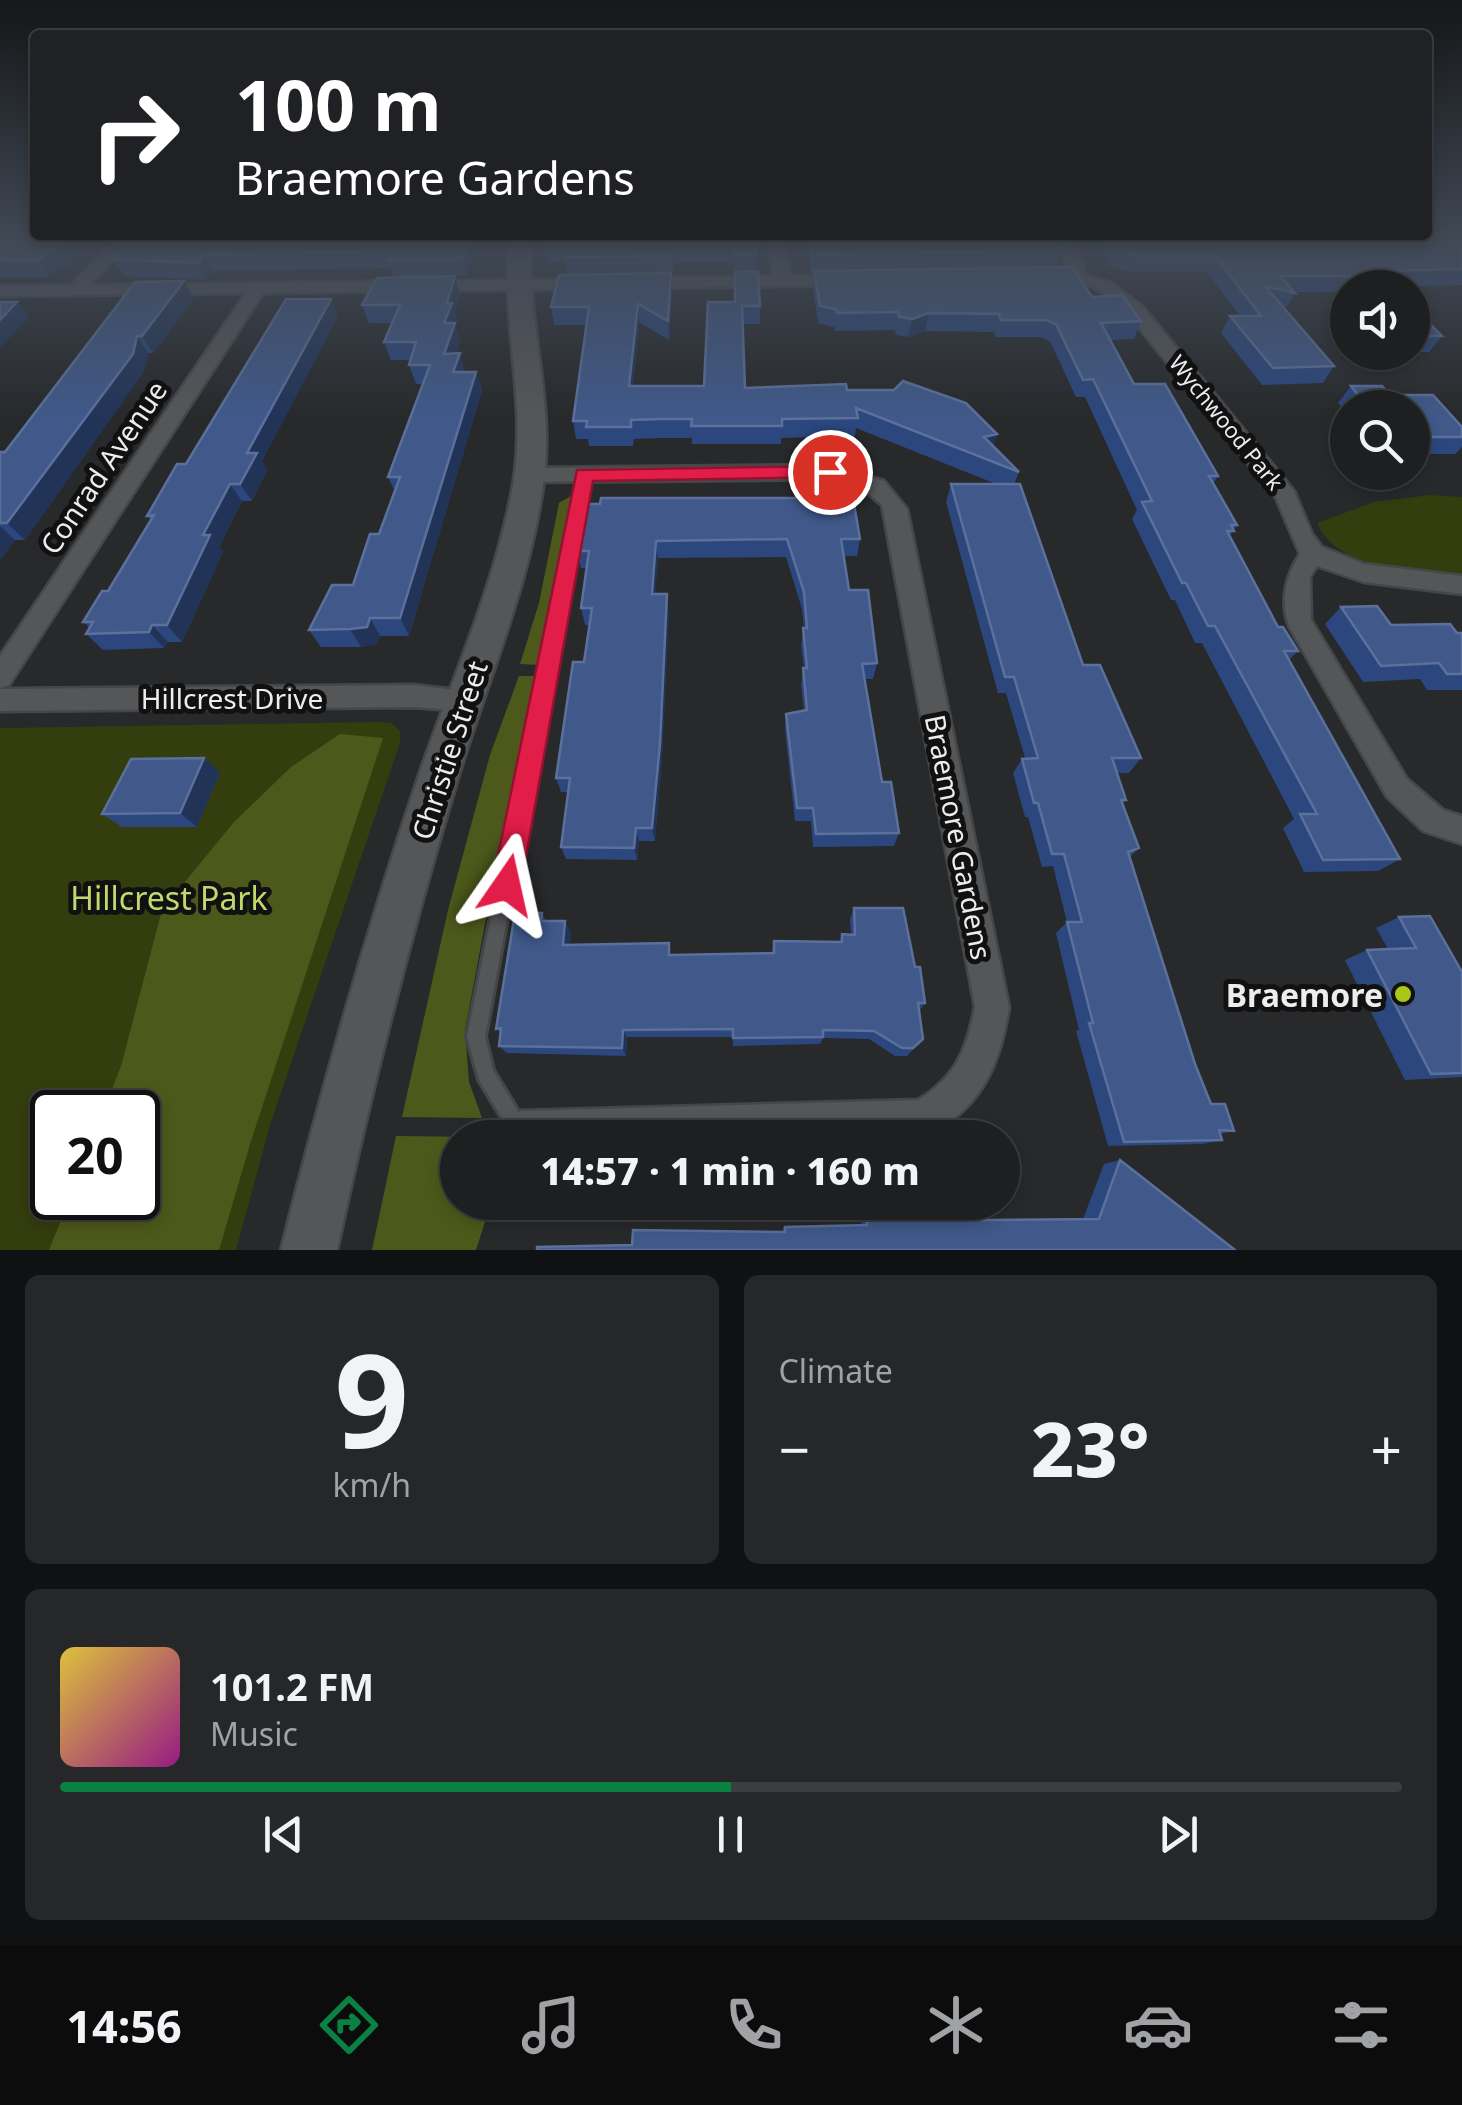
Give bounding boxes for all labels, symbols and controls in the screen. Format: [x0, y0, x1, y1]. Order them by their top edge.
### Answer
text: 100 m [235, 56, 442, 152]
icon: right [70, 70, 200, 200]
text: Braemore Gardens [235, 147, 635, 208]
map controls [1330, 270, 1430, 490]
button: sound [1330, 270, 1430, 370]
street label: Wychwood Park [1163, 348, 1291, 496]
street label: Conrad Avenue [31, 373, 175, 561]
button: search [1330, 390, 1430, 490]
pin [788, 430, 873, 515]
icon: arrive [803, 445, 858, 500]
street label: Christie Street [402, 656, 496, 844]
street label: Hillcrest Drive [141, 679, 323, 717]
street label: Braemore Gardens [917, 711, 1001, 963]
position arrow [455, 833, 559, 937]
park label: Hillcrest Park [70, 876, 268, 919]
place label: Braemore [1226, 973, 1383, 1016]
marker: Braemore [1392, 983, 1414, 1005]
speed limit sign: 20 [30, 1090, 160, 1220]
text: 14:57 · 1 min · 160 m [540, 1144, 920, 1196]
text: 9 [335, 1309, 409, 1486]
text: Climate [779, 1349, 893, 1392]
text: 23° [1031, 1397, 1149, 1499]
text: − [779, 1411, 810, 1486]
text: + [1371, 1411, 1402, 1486]
text: km/h [332, 1463, 411, 1506]
text: 101.2 FM [210, 1660, 374, 1712]
text: Music [210, 1712, 298, 1755]
icon: previous [256, 1807, 311, 1862]
icon: pause [703, 1807, 758, 1862]
icon: next [1151, 1807, 1206, 1862]
icon: directions [314, 1990, 384, 2060]
icon: music [516, 1990, 586, 2060]
icon: phone [719, 1990, 789, 2060]
icon: climate [921, 1990, 991, 2060]
icon: car [1123, 1990, 1193, 2060]
icon: filters [1326, 1990, 1396, 2060]
text: 14:56 [66, 1995, 182, 2056]

